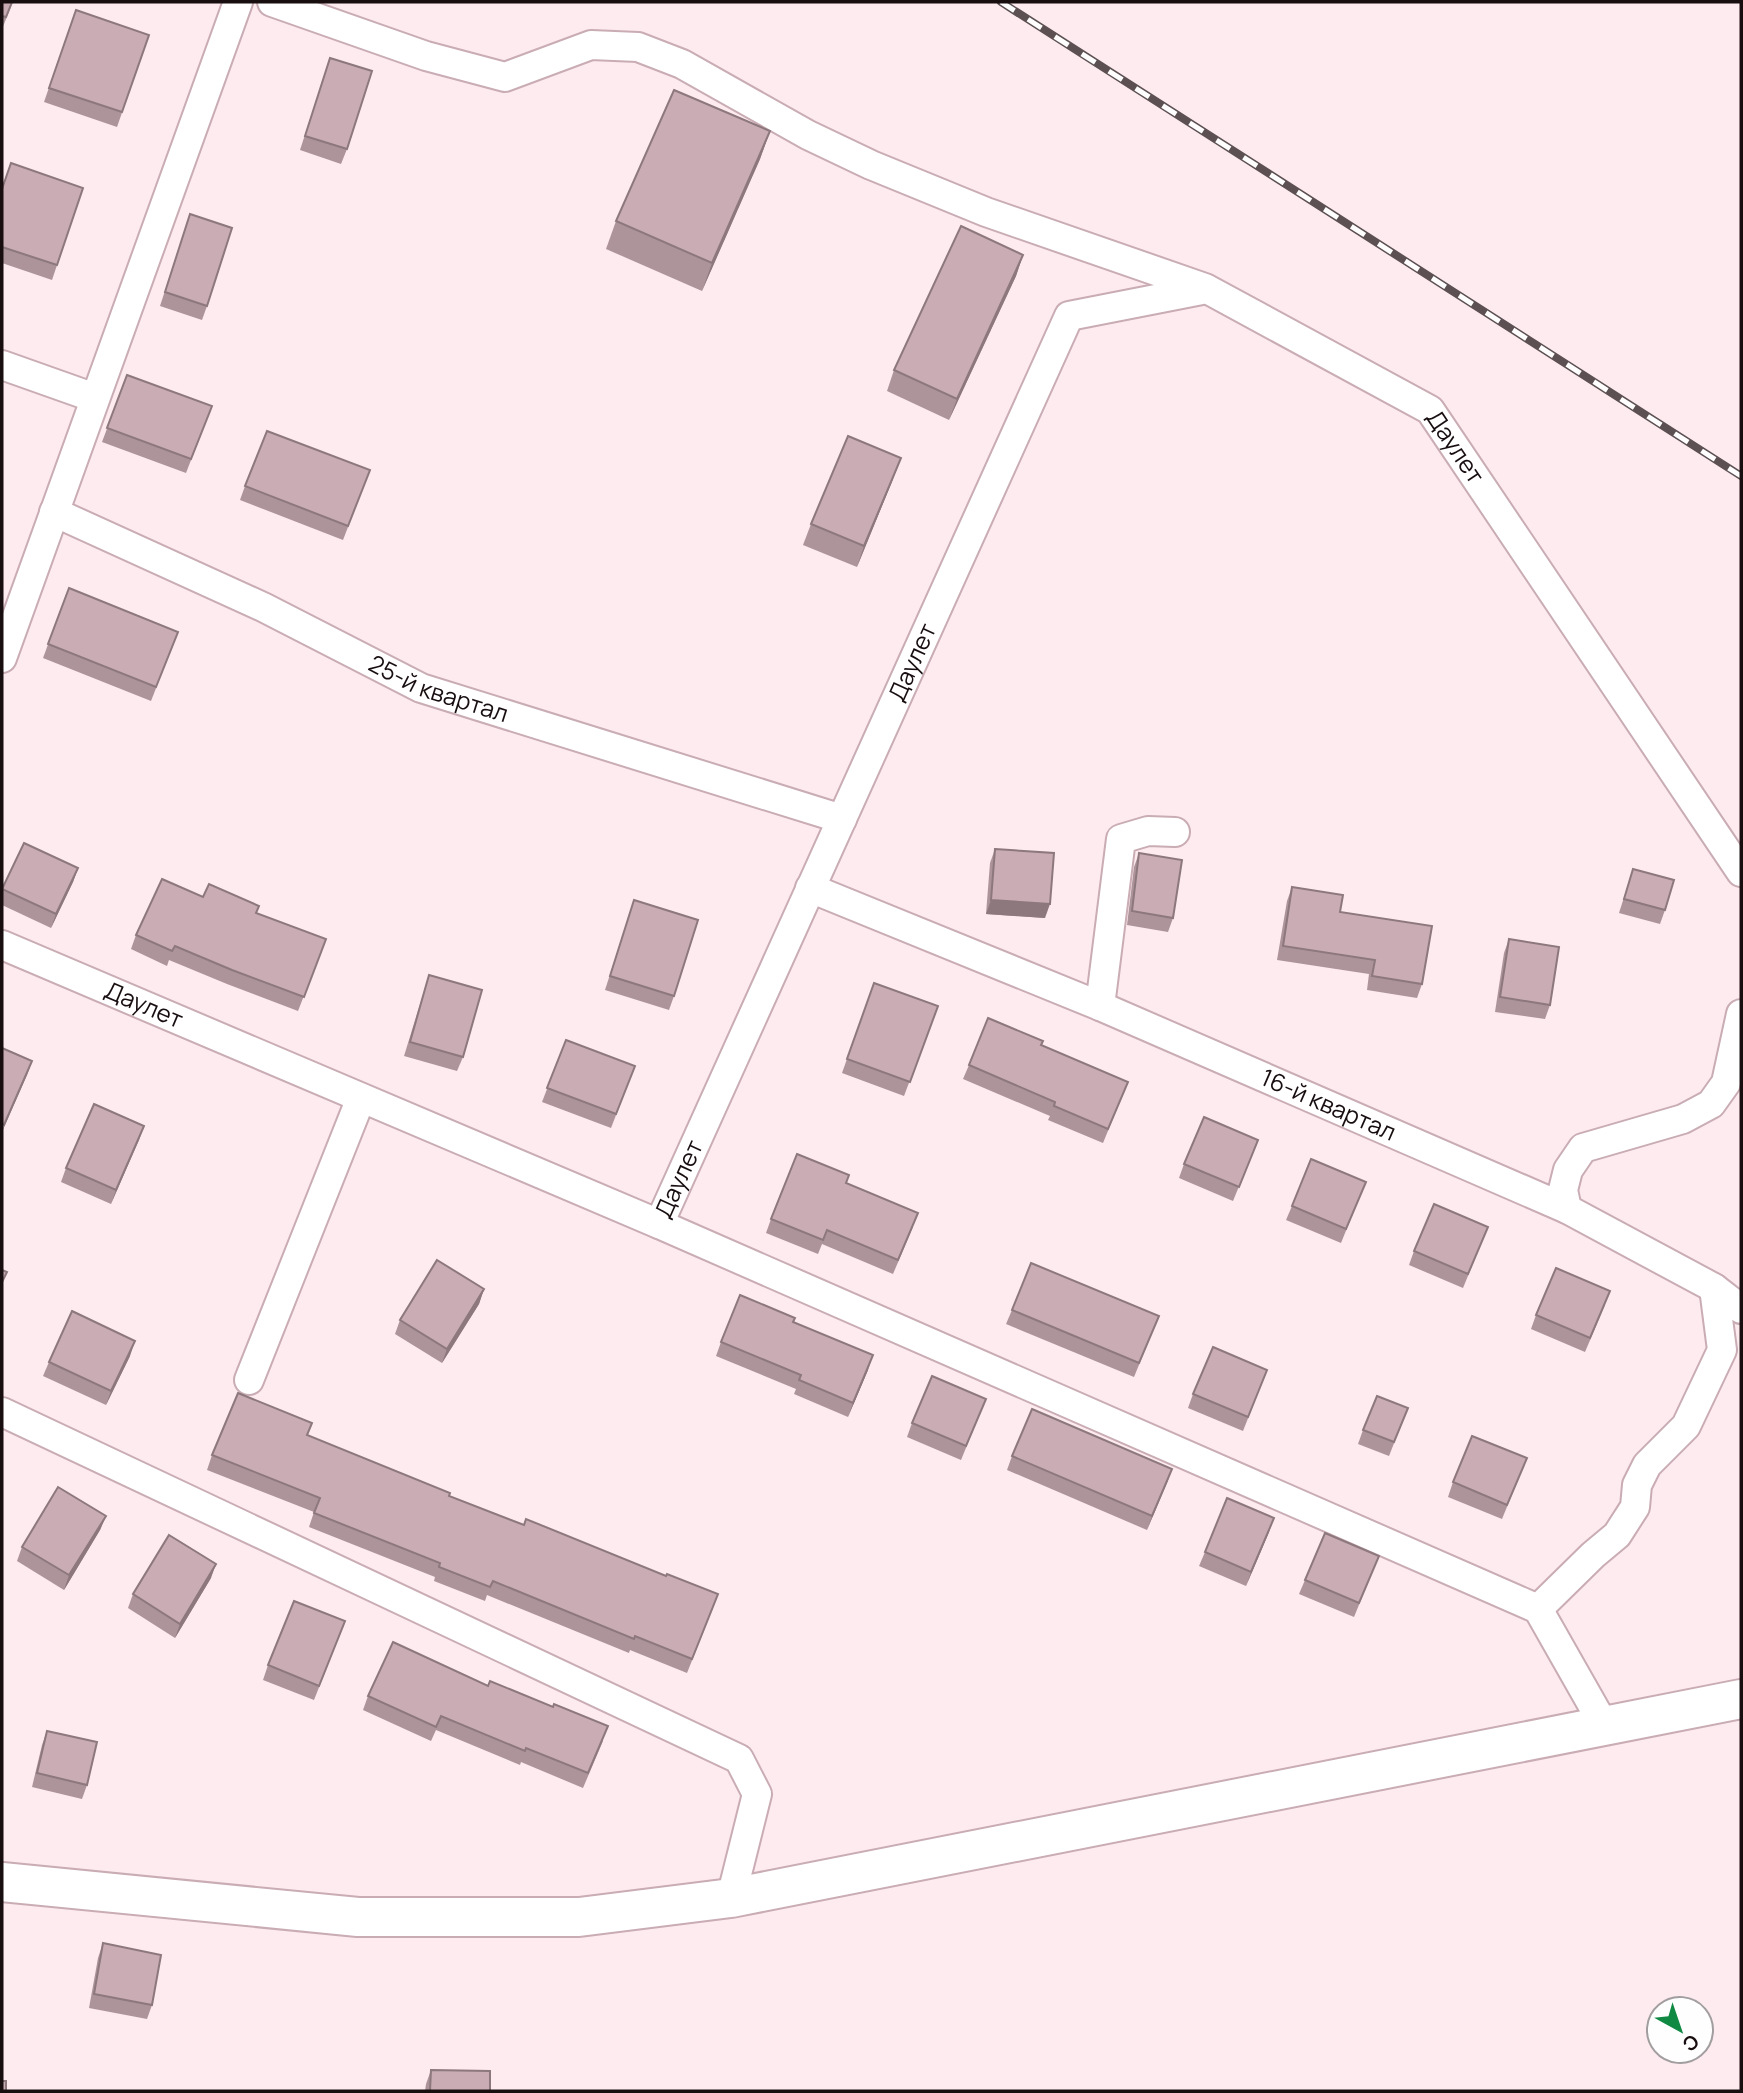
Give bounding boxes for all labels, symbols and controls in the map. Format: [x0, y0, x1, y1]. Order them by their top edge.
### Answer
street label: Даулет [1419, 403, 1493, 490]
street label: Даулет [879, 617, 943, 706]
street label: 25-й квартал [364, 646, 513, 729]
street label: Даулет [100, 973, 189, 1035]
street label: 16-й квартал [1256, 1060, 1401, 1148]
street label: Даулет [646, 1134, 710, 1223]
north arrow [1645, 1995, 1715, 2065]
text: С [1677, 2029, 1705, 2057]

